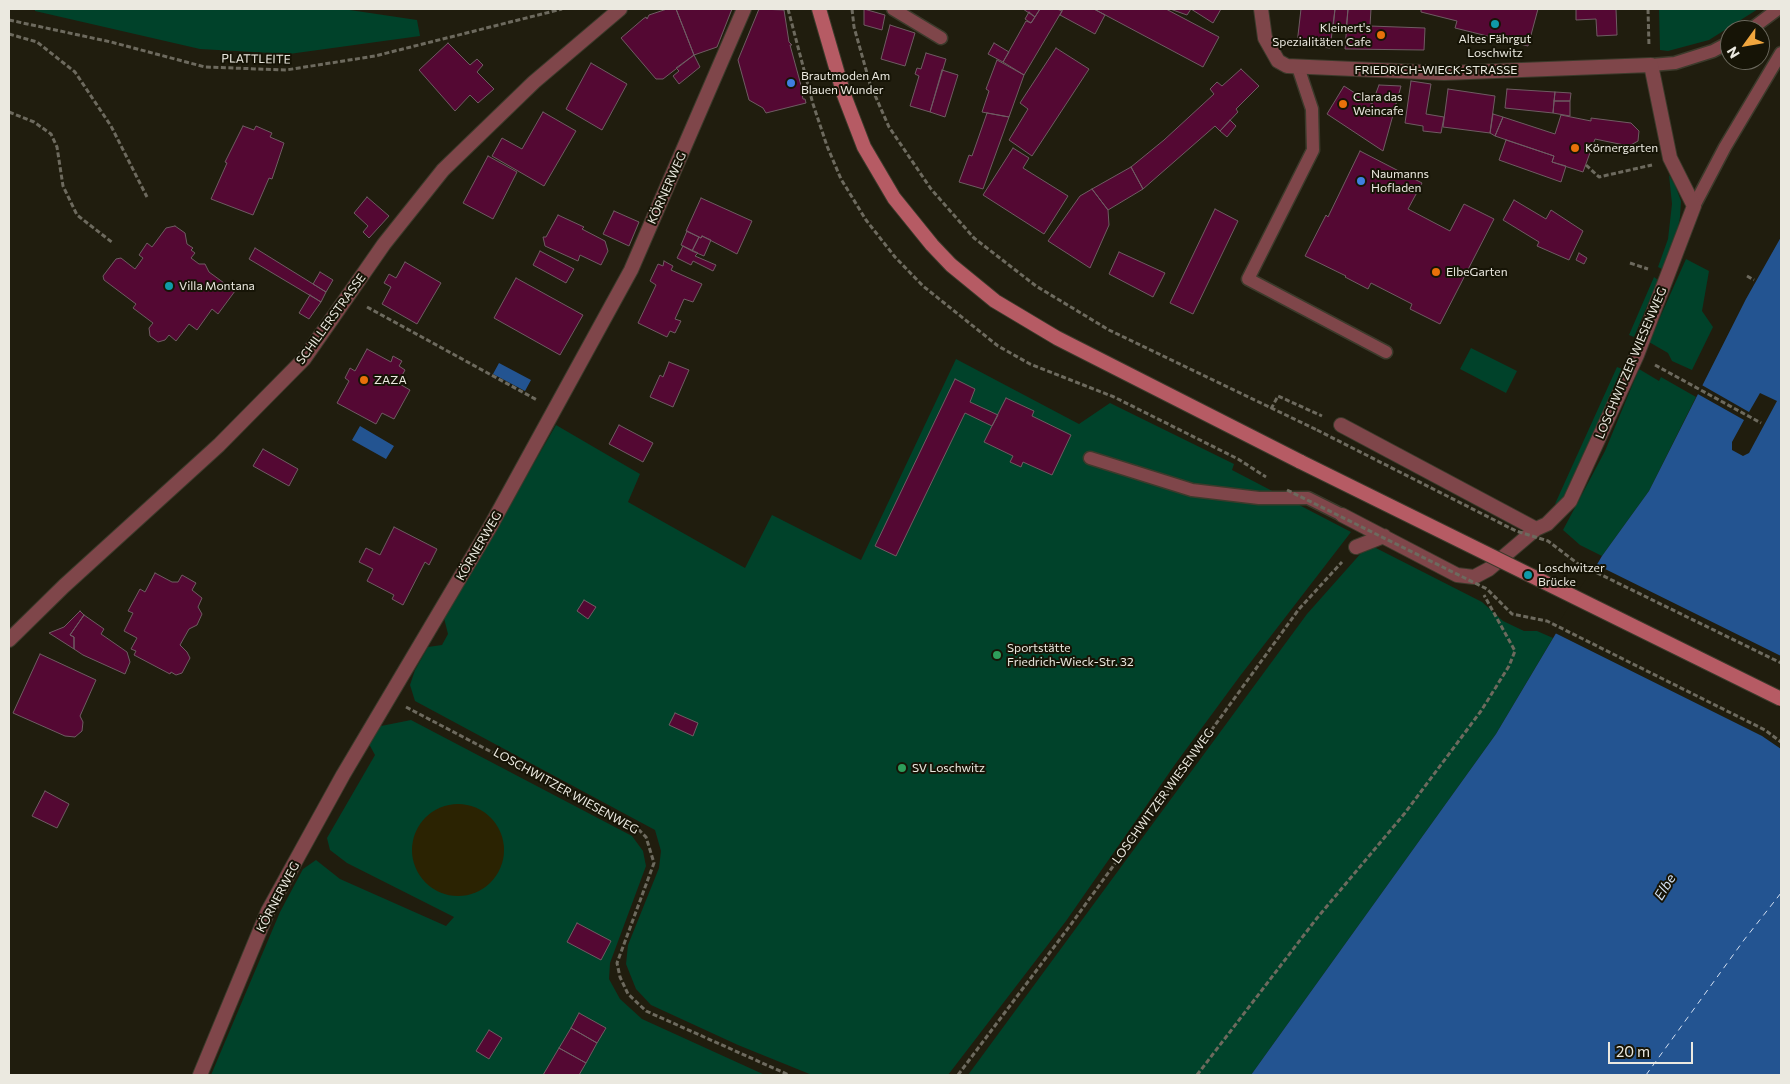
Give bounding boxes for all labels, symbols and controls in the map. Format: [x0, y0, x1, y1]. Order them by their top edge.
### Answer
marker: Altes Fährgut Loschwitz [1489, 18, 1501, 30]
north arrow [1720, 20, 1770, 70]
place label: Kleinert's Spezialitäten Cafe [1272, 21, 1371, 49]
marker: Kleinert's Spezialitäten Cafe [1375, 29, 1387, 41]
place label: Altes Fährgut Loschwitz [1459, 32, 1531, 60]
text: N [1723, 44, 1743, 62]
street label: PLATTLEITE [221, 51, 291, 67]
street label: FRIEDRICH-WIECK-STRASSE [1355, 63, 1517, 77]
place label: Brautmoden Am Blauen Wunder [801, 69, 890, 97]
marker: Brautmoden Am Blauen Wunder [785, 77, 797, 89]
place label: Clara das Weincafe [1353, 90, 1404, 118]
marker: Clara das Weincafe [1337, 98, 1349, 110]
place label: Körnergarten [1585, 141, 1658, 155]
marker: Körnergarten [1569, 142, 1581, 154]
street label: KÖRNERWEG [645, 150, 689, 226]
place label: Naumanns Hofladen [1371, 167, 1429, 195]
marker: Naumanns Hofladen [1355, 175, 1367, 187]
place label: ElbeGarten [1446, 265, 1508, 279]
marker: ElbeGarten [1430, 266, 1442, 278]
street label: SCHILLERSTRASSE [293, 271, 369, 367]
place label: Villa Montana [179, 279, 255, 293]
marker: Villa Montana [163, 280, 175, 292]
street label: LOSCHWITZER WIESENWEG [1592, 285, 1670, 441]
place label: ZAZA [374, 373, 407, 387]
marker: ZAZA [358, 374, 370, 386]
street label: KÖRNERWEG [453, 509, 505, 583]
place label: Loschwitzer Brücke [1538, 561, 1605, 589]
marker: Loschwitzer Brücke [1522, 569, 1534, 581]
place label: Sportstätte Friedrich-Wieck-Str. 32 [1007, 641, 1134, 669]
marker: Sportstätte Friedrich-Wieck-Str. 32 [991, 649, 1003, 661]
street label: LOSCHWITZER WIESENWEG [1109, 726, 1217, 866]
street label: LOSCHWITZER WIESENWEG [491, 745, 641, 837]
place label: SV Loschwitz [912, 761, 985, 775]
marker: SV Loschwitz [896, 762, 908, 774]
street label: KÖRNERWEG [253, 859, 303, 935]
water label: Elbe [1651, 871, 1679, 903]
scale bar [1610, 1032, 1695, 1064]
text: 20 m [1616, 1042, 1650, 1060]

